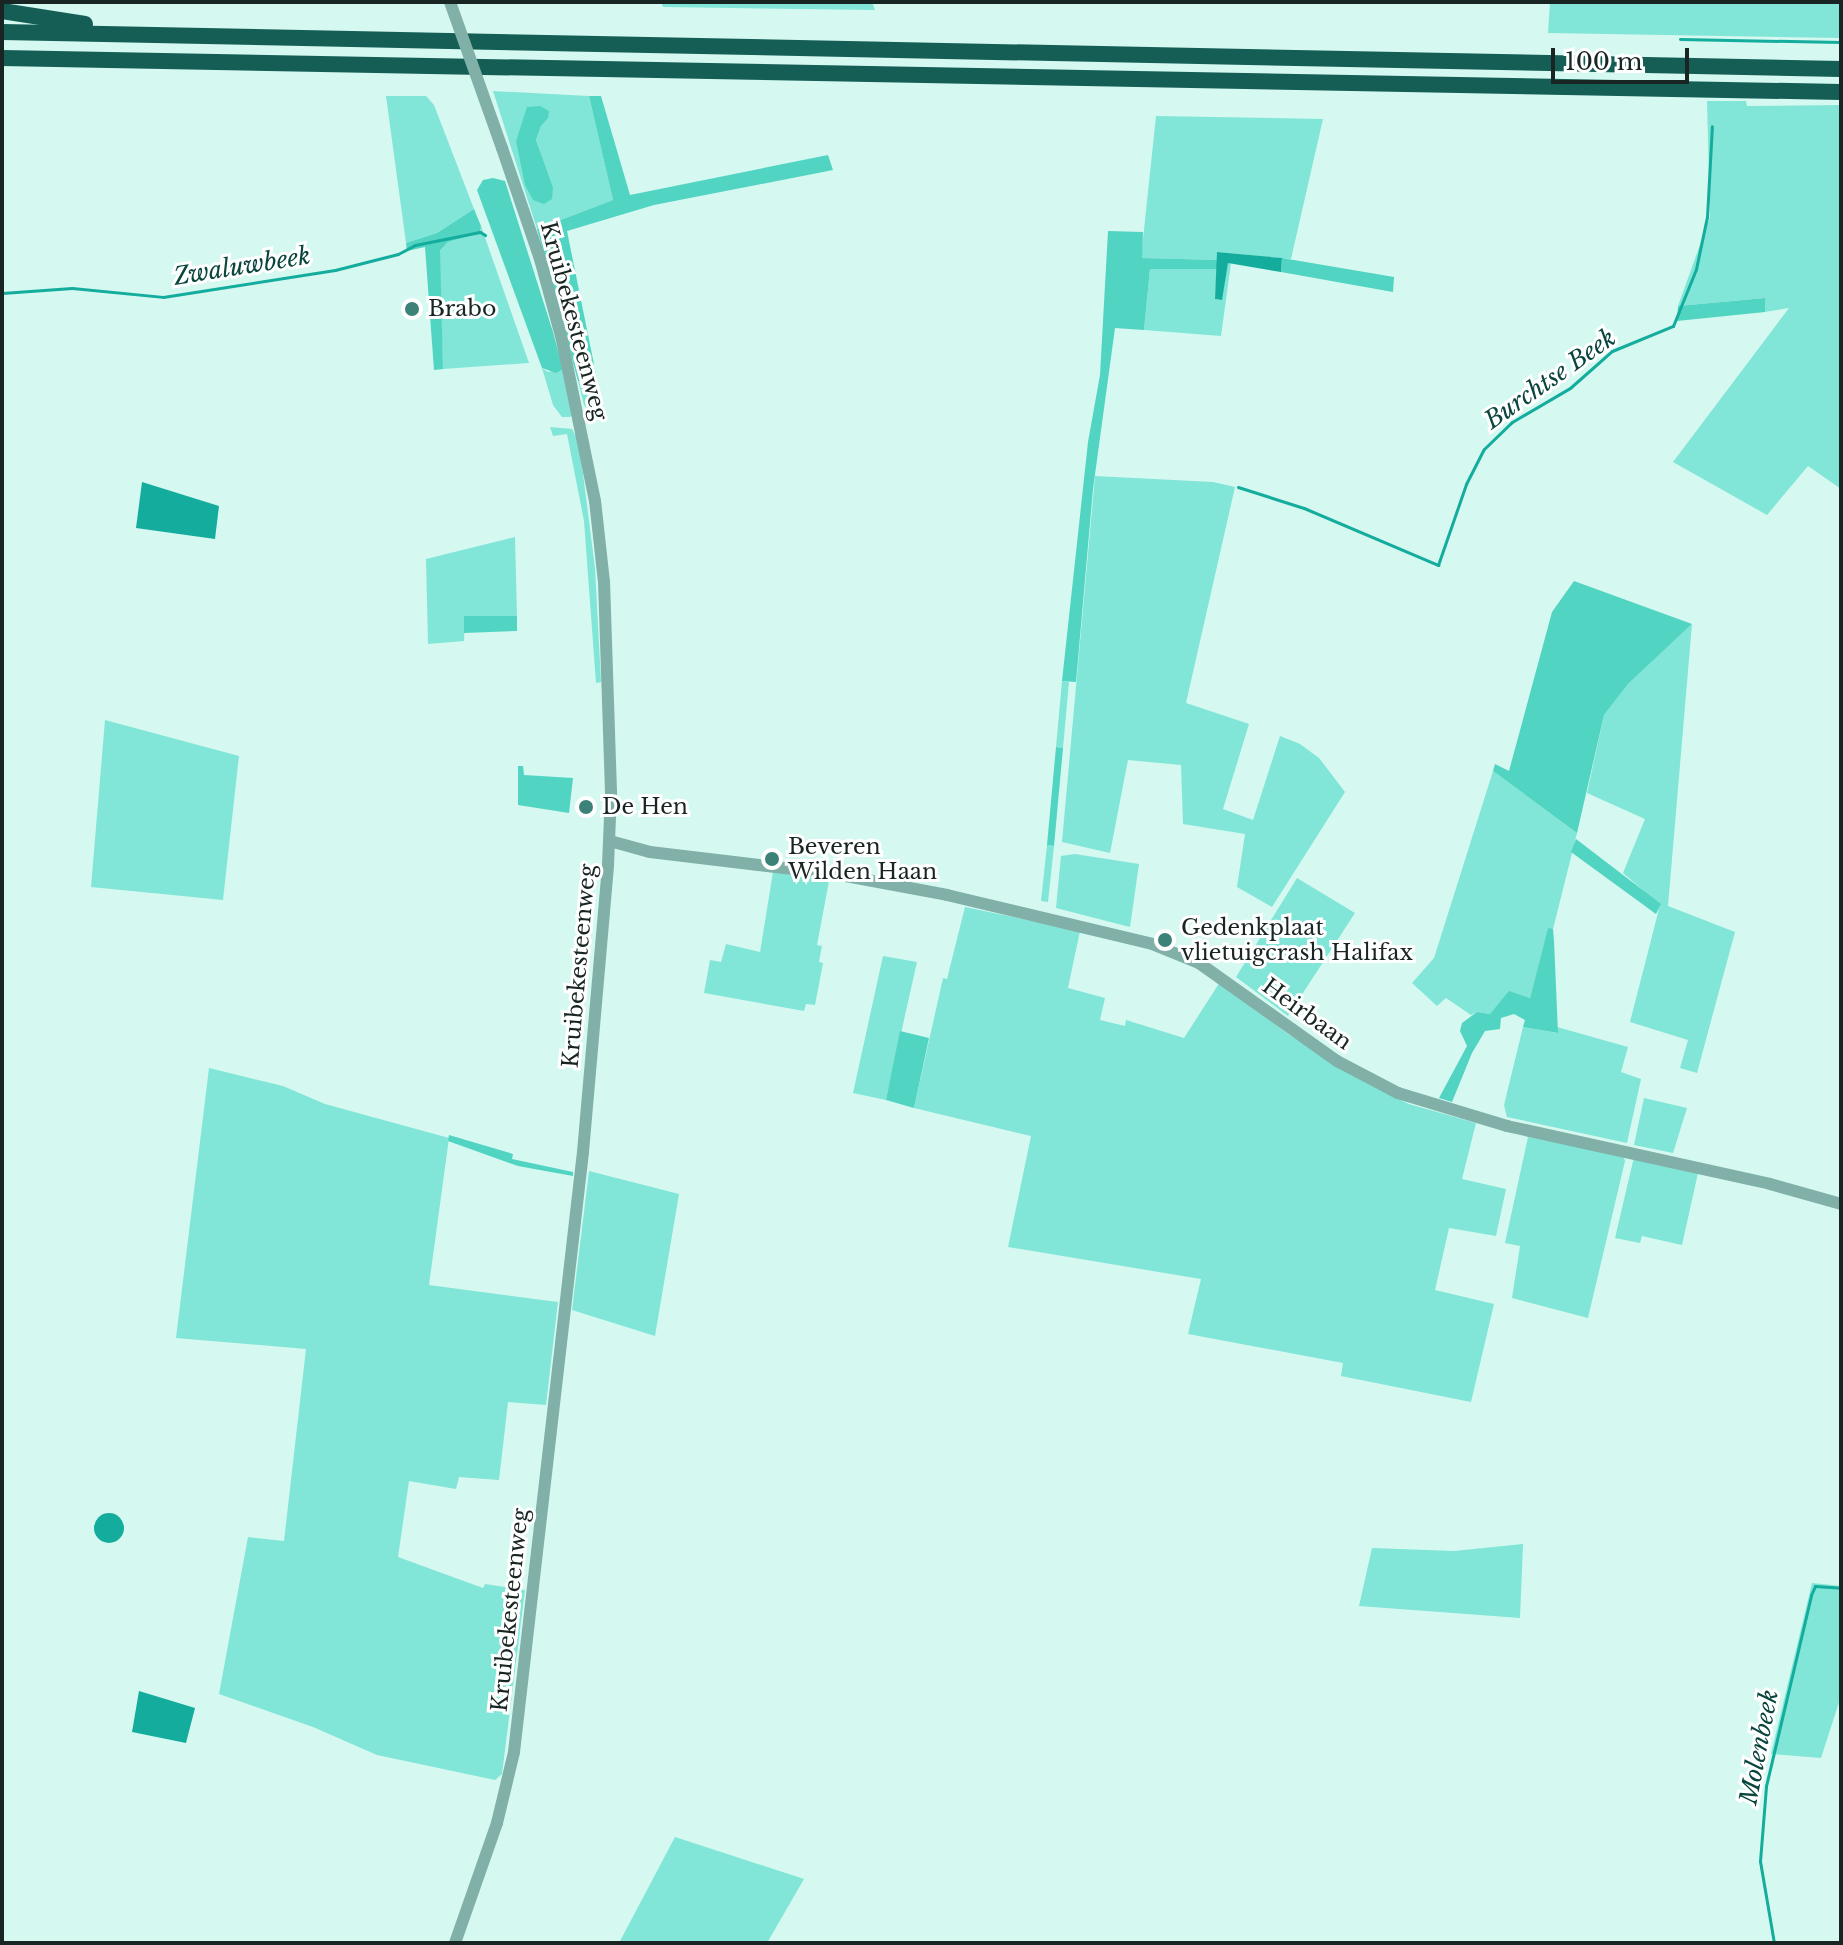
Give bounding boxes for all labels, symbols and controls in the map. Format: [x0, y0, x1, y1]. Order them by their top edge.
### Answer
scale bar [1555, 32, 1693, 82]
text: 100 m [1565, 47, 1643, 76]
street label: Kruibekesteenweg [535, 219, 613, 423]
water label: Zwaluwbeek [172, 241, 312, 291]
place label: Brabo [428, 296, 496, 322]
marker: Brabo [403, 300, 421, 318]
water label: Burchtse Beek [1479, 323, 1621, 435]
place label: De Hen [602, 794, 688, 820]
marker: De Hen [577, 798, 595, 816]
place label: Beveren Wilden Haan [788, 833, 937, 884]
marker: Beveren Wilden Haan [763, 850, 781, 868]
street label: Kruibekesteenweg [557, 863, 601, 1069]
place label: Gedenkplaat vlietuigcrash Halifax [1181, 914, 1413, 966]
marker: Gedenkplaat vlietuigcrash Halifax [1156, 931, 1174, 949]
street label: Heirbaan [1257, 973, 1357, 1055]
street label: Kruibekesteenweg [486, 1507, 534, 1713]
water label: Molenbeek [1734, 1687, 1784, 1807]

